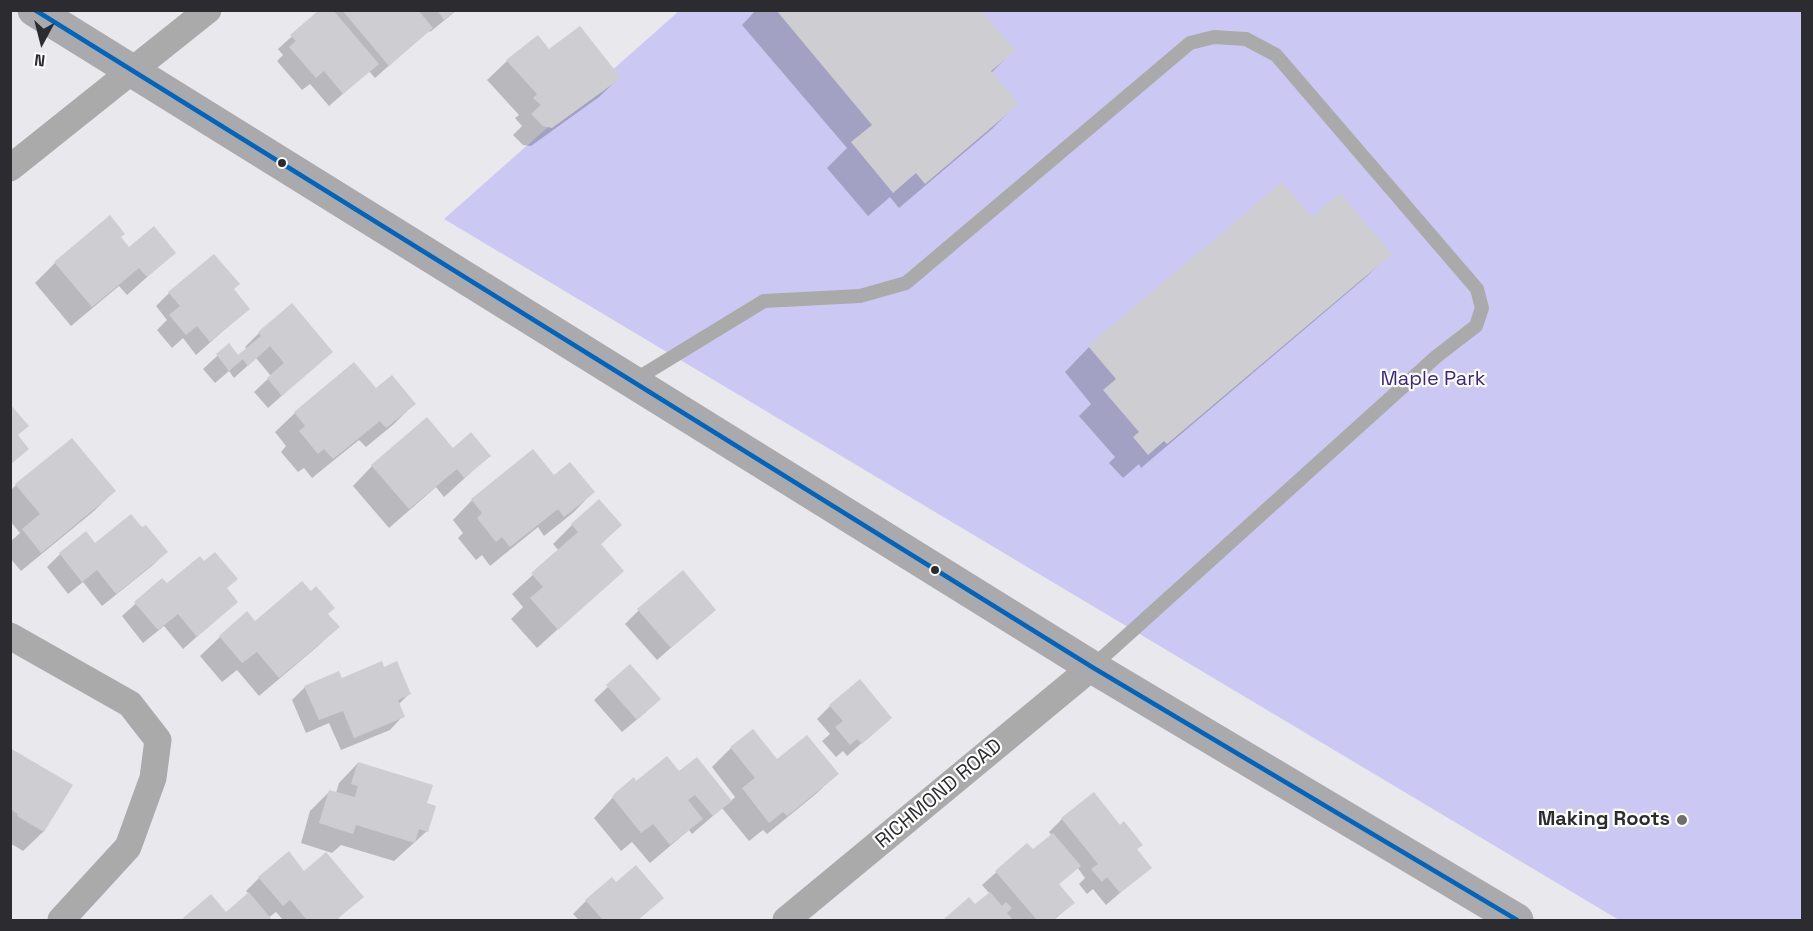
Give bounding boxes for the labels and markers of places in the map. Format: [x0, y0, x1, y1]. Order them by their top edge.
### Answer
unlabelled marker [276, 157, 288, 169]
unlabelled marker [929, 564, 941, 576]
place label: Making Roots [1538, 808, 1670, 832]
marker: Making Roots [1675, 813, 1689, 827]

